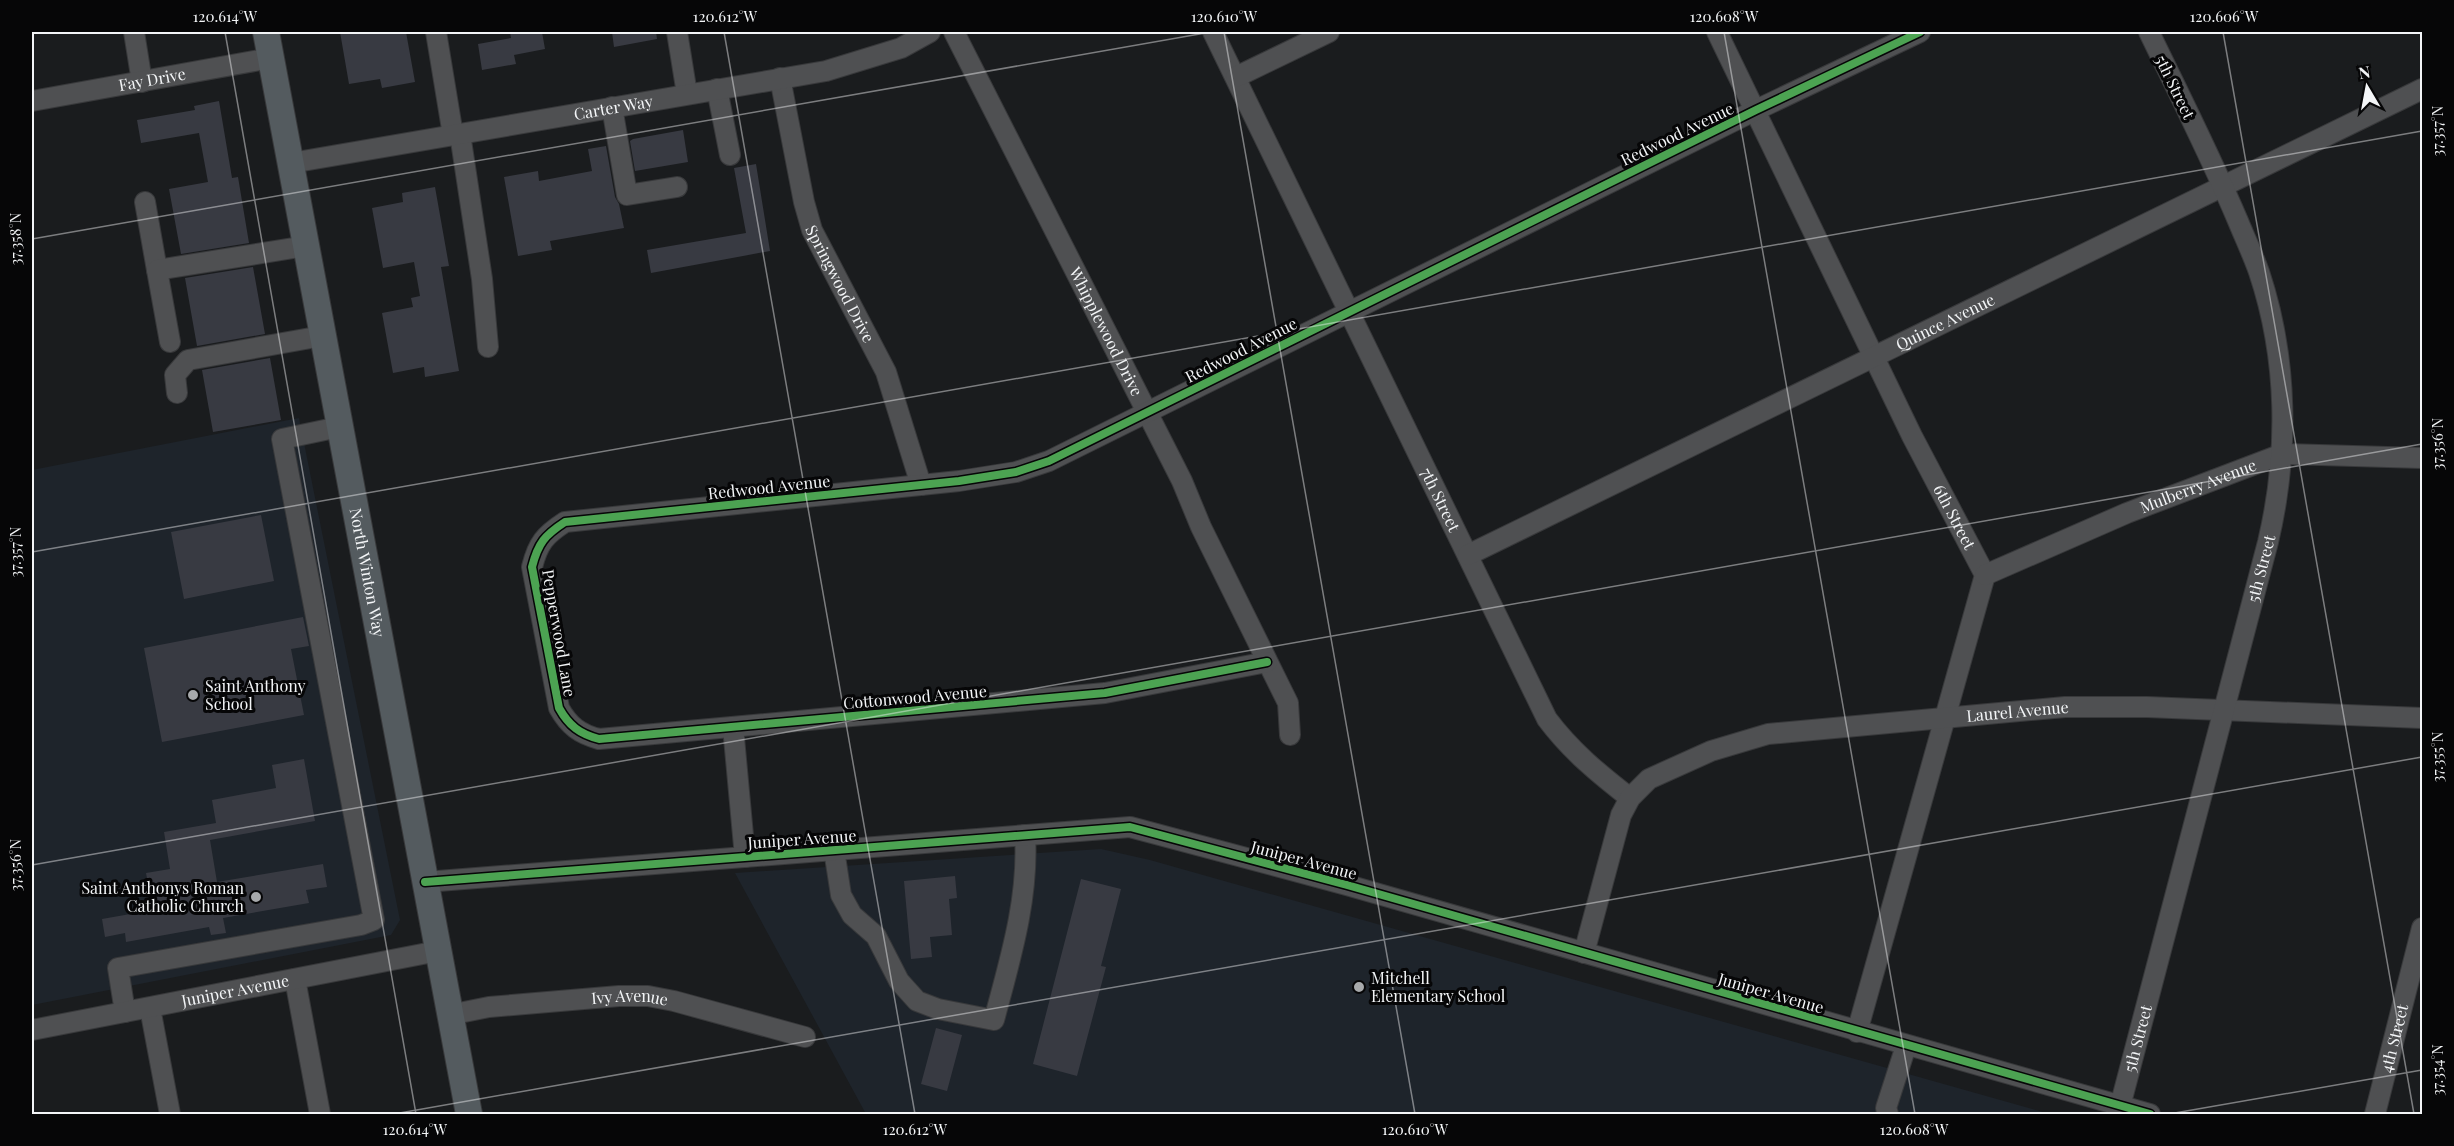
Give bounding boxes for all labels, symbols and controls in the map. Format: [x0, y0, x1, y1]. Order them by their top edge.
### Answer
text: 120.614°W [193, 6, 258, 26]
text: 120.612°W [693, 6, 758, 26]
text: 120.610°W [1191, 6, 1257, 26]
text: 120.608°W [1690, 6, 1759, 26]
text: 120.606°W [2190, 6, 2259, 26]
street label: 5th Street [2151, 51, 2200, 123]
north arrow [2337, 57, 2397, 117]
text: N [2357, 60, 2372, 83]
street label: Fay Drive [117, 63, 187, 95]
street label: Carter Way [572, 90, 654, 124]
street label: Redwood Avenue [1617, 97, 1737, 170]
text: 37.357°N [2427, 105, 2447, 156]
text: 37.358°N [5, 212, 25, 265]
street label: Springwood Drive [801, 221, 880, 346]
street label: Whipplewood Drive [1065, 263, 1148, 399]
street label: Quince Avenue [1892, 288, 1998, 355]
street label: Redwood Avenue [1181, 312, 1300, 387]
text: 37.356°N [2427, 417, 2447, 470]
street label: Mulberry Avenue [2137, 454, 2259, 517]
street label: 7th Street [1416, 464, 1465, 535]
street label: Redwood Avenue [707, 470, 831, 503]
street label: 6th Street [1929, 481, 1981, 553]
street label: North Winton Way [346, 506, 390, 639]
text: 37.357°N [5, 526, 25, 577]
street label: 5th Street [2242, 532, 2279, 604]
street label: Pepperwood Lane [538, 568, 581, 698]
place label: Saint Anthony School [205, 675, 306, 714]
street label: Cottonwood Avenue [842, 680, 988, 713]
marker: Saint Anthony School [186, 688, 200, 702]
street label: Laurel Avenue [1965, 696, 2069, 726]
text: 37.355°N [2427, 731, 2447, 782]
street label: Juniper Avenue [746, 824, 857, 853]
street label: Juniper Avenue [1248, 835, 1359, 884]
text: 37.356°N [5, 838, 25, 891]
place label: Saint Anthonys Roman Catholic Church [81, 877, 245, 916]
marker: Saint Anthonys Roman Catholic Church [249, 890, 263, 904]
place label: Mitchell Elementary School [1371, 967, 1506, 1006]
street label: Juniper Avenue [1715, 967, 1826, 1018]
street label: Juniper Avenue [179, 969, 291, 1011]
marker: Mitchell Elementary School [1352, 980, 1366, 994]
street label: Ivy Avenue [590, 985, 670, 1010]
street label: 4th Street [2375, 1001, 2412, 1075]
street label: 5th Street [2118, 1002, 2156, 1074]
text: 37.354°N [2427, 1044, 2447, 1096]
text: 120.614°W [383, 1119, 448, 1139]
text: 120.612°W [883, 1119, 948, 1139]
text: 120.610°W [1382, 1119, 1448, 1139]
text: 120.608°W [1880, 1119, 1949, 1139]

